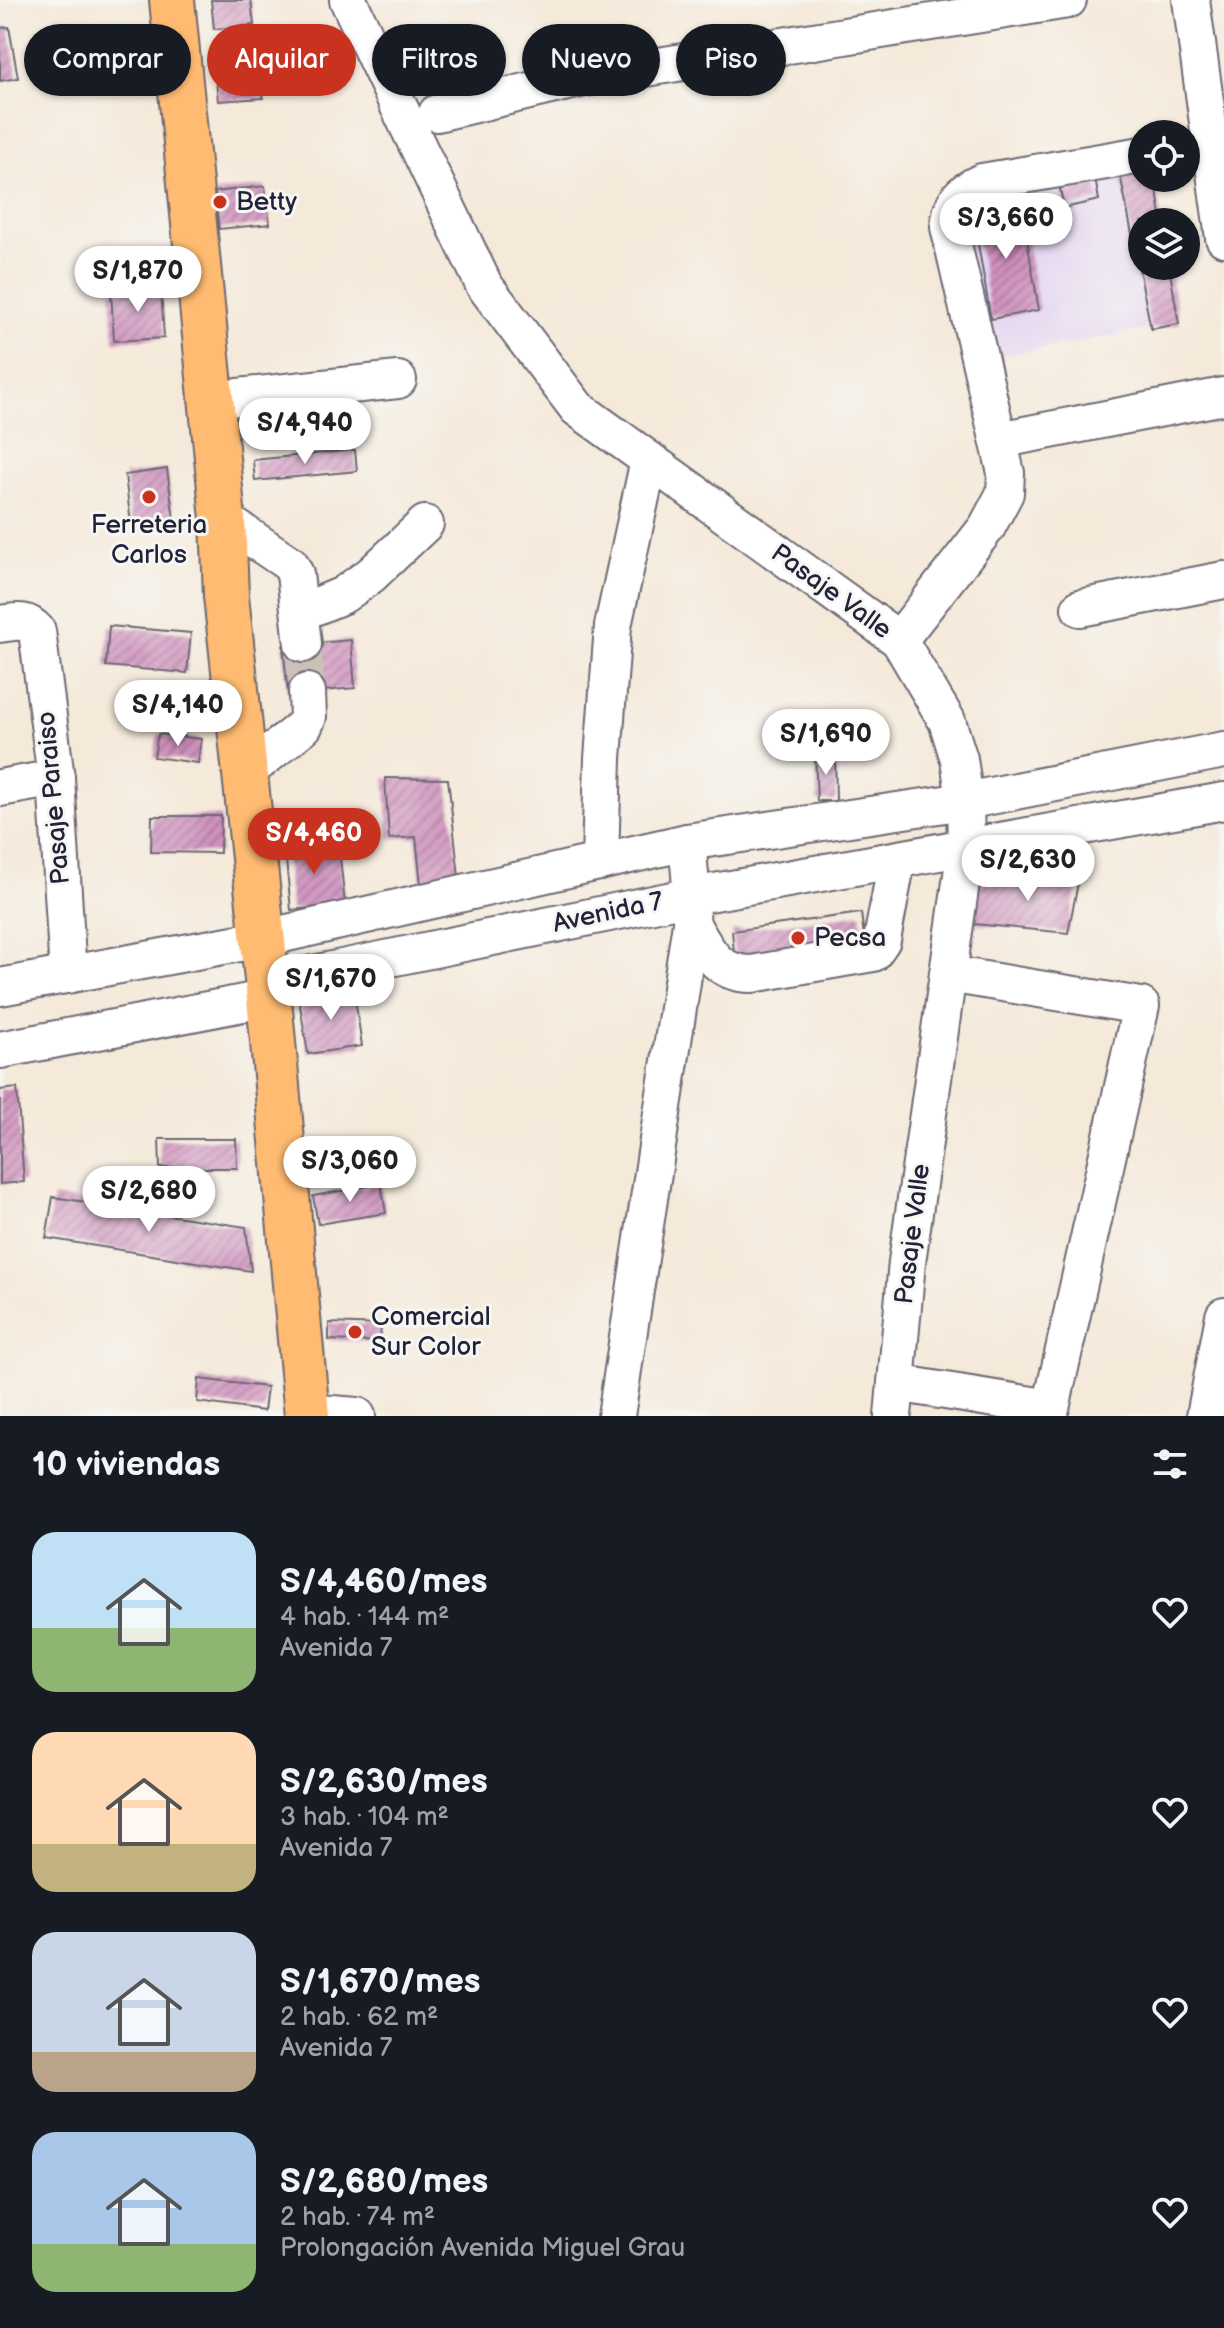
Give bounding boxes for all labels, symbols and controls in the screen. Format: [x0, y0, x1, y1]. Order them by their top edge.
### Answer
chip: Comprar [24, 24, 191, 96]
chip: Alquilar [207, 24, 356, 96]
chip: Filtros [372, 24, 506, 96]
chip: Nuevo [522, 24, 660, 96]
chip: Piso [676, 24, 786, 96]
map controls [1128, 120, 1200, 280]
button: locate [1128, 120, 1200, 192]
place label: Betty [236, 187, 297, 218]
marker: Betty [211, 193, 229, 211]
pin: S/3,660 [932, 193, 1080, 261]
text: S/3,660 [958, 203, 1054, 234]
button: layers [1128, 208, 1200, 280]
pin: S/1,870 [64, 246, 212, 314]
text: S/1,870 [92, 256, 184, 287]
pin: S/4,940 [231, 398, 379, 466]
text: S/4,940 [257, 408, 353, 439]
marker: Ferreteria Carlos [140, 488, 158, 506]
place label: Ferreteria Carlos [91, 510, 207, 571]
street label: Pasaje Valle [765, 538, 897, 646]
pin: S/4,140 [104, 680, 252, 748]
text: S/4,140 [132, 690, 224, 721]
pin: S/1,690 [752, 709, 900, 777]
street label: Pasaje Paraiso [31, 710, 77, 886]
text: S/1,690 [780, 719, 872, 750]
pin: S/4,460 [240, 808, 388, 876]
text: S/4,460 [266, 818, 362, 849]
pin: S/2,630 [954, 835, 1102, 903]
text: S/2,630 [980, 845, 1076, 876]
street label: Avenida 7 [550, 886, 666, 940]
place label: Pecsa [814, 923, 886, 954]
marker: Pecsa [789, 929, 807, 947]
pin: S/1,670 [257, 954, 405, 1022]
text: S/1,670 [285, 964, 377, 995]
pin: S/3,060 [276, 1136, 424, 1204]
text: S/3,060 [301, 1146, 399, 1177]
street label: Pasaje Valle [889, 1162, 937, 1306]
pin: S/2,680 [75, 1166, 223, 1234]
text: S/2,680 [100, 1176, 198, 1207]
place label: Comercial Sur Color [371, 1302, 490, 1363]
marker: Comercial Sur Color [346, 1323, 364, 1341]
icon: filters [1148, 1442, 1192, 1486]
text: 10 viviendas [32, 1444, 220, 1485]
text: S/4,460/mes [280, 1561, 487, 1602]
icon: home [96, 1564, 192, 1660]
icon: heart [1148, 1590, 1192, 1634]
text: 4 hab. · 144 m² [280, 1602, 449, 1633]
text: Avenida 7 [280, 1633, 392, 1664]
text: S/2,630/mes [280, 1761, 488, 1802]
icon: home [96, 1764, 192, 1860]
icon: heart [1148, 1790, 1192, 1834]
text: 3 hab. · 104 m² [280, 1802, 449, 1833]
text: Avenida 7 [280, 1833, 392, 1864]
text: S/1,670/mes [280, 1961, 481, 2002]
icon: home [96, 1964, 192, 2060]
icon: heart [1148, 1990, 1192, 2034]
text: 2 hab. · 62 m² [280, 2002, 438, 2033]
text: Avenida 7 [280, 2033, 392, 2064]
text: S/2,680/mes [280, 2161, 488, 2202]
icon: home [96, 2164, 192, 2260]
icon: heart [1148, 2190, 1192, 2234]
text: 2 hab. · 74 m² [280, 2202, 435, 2233]
text: Prolongación Avenida Miguel Grau [280, 2233, 685, 2264]

